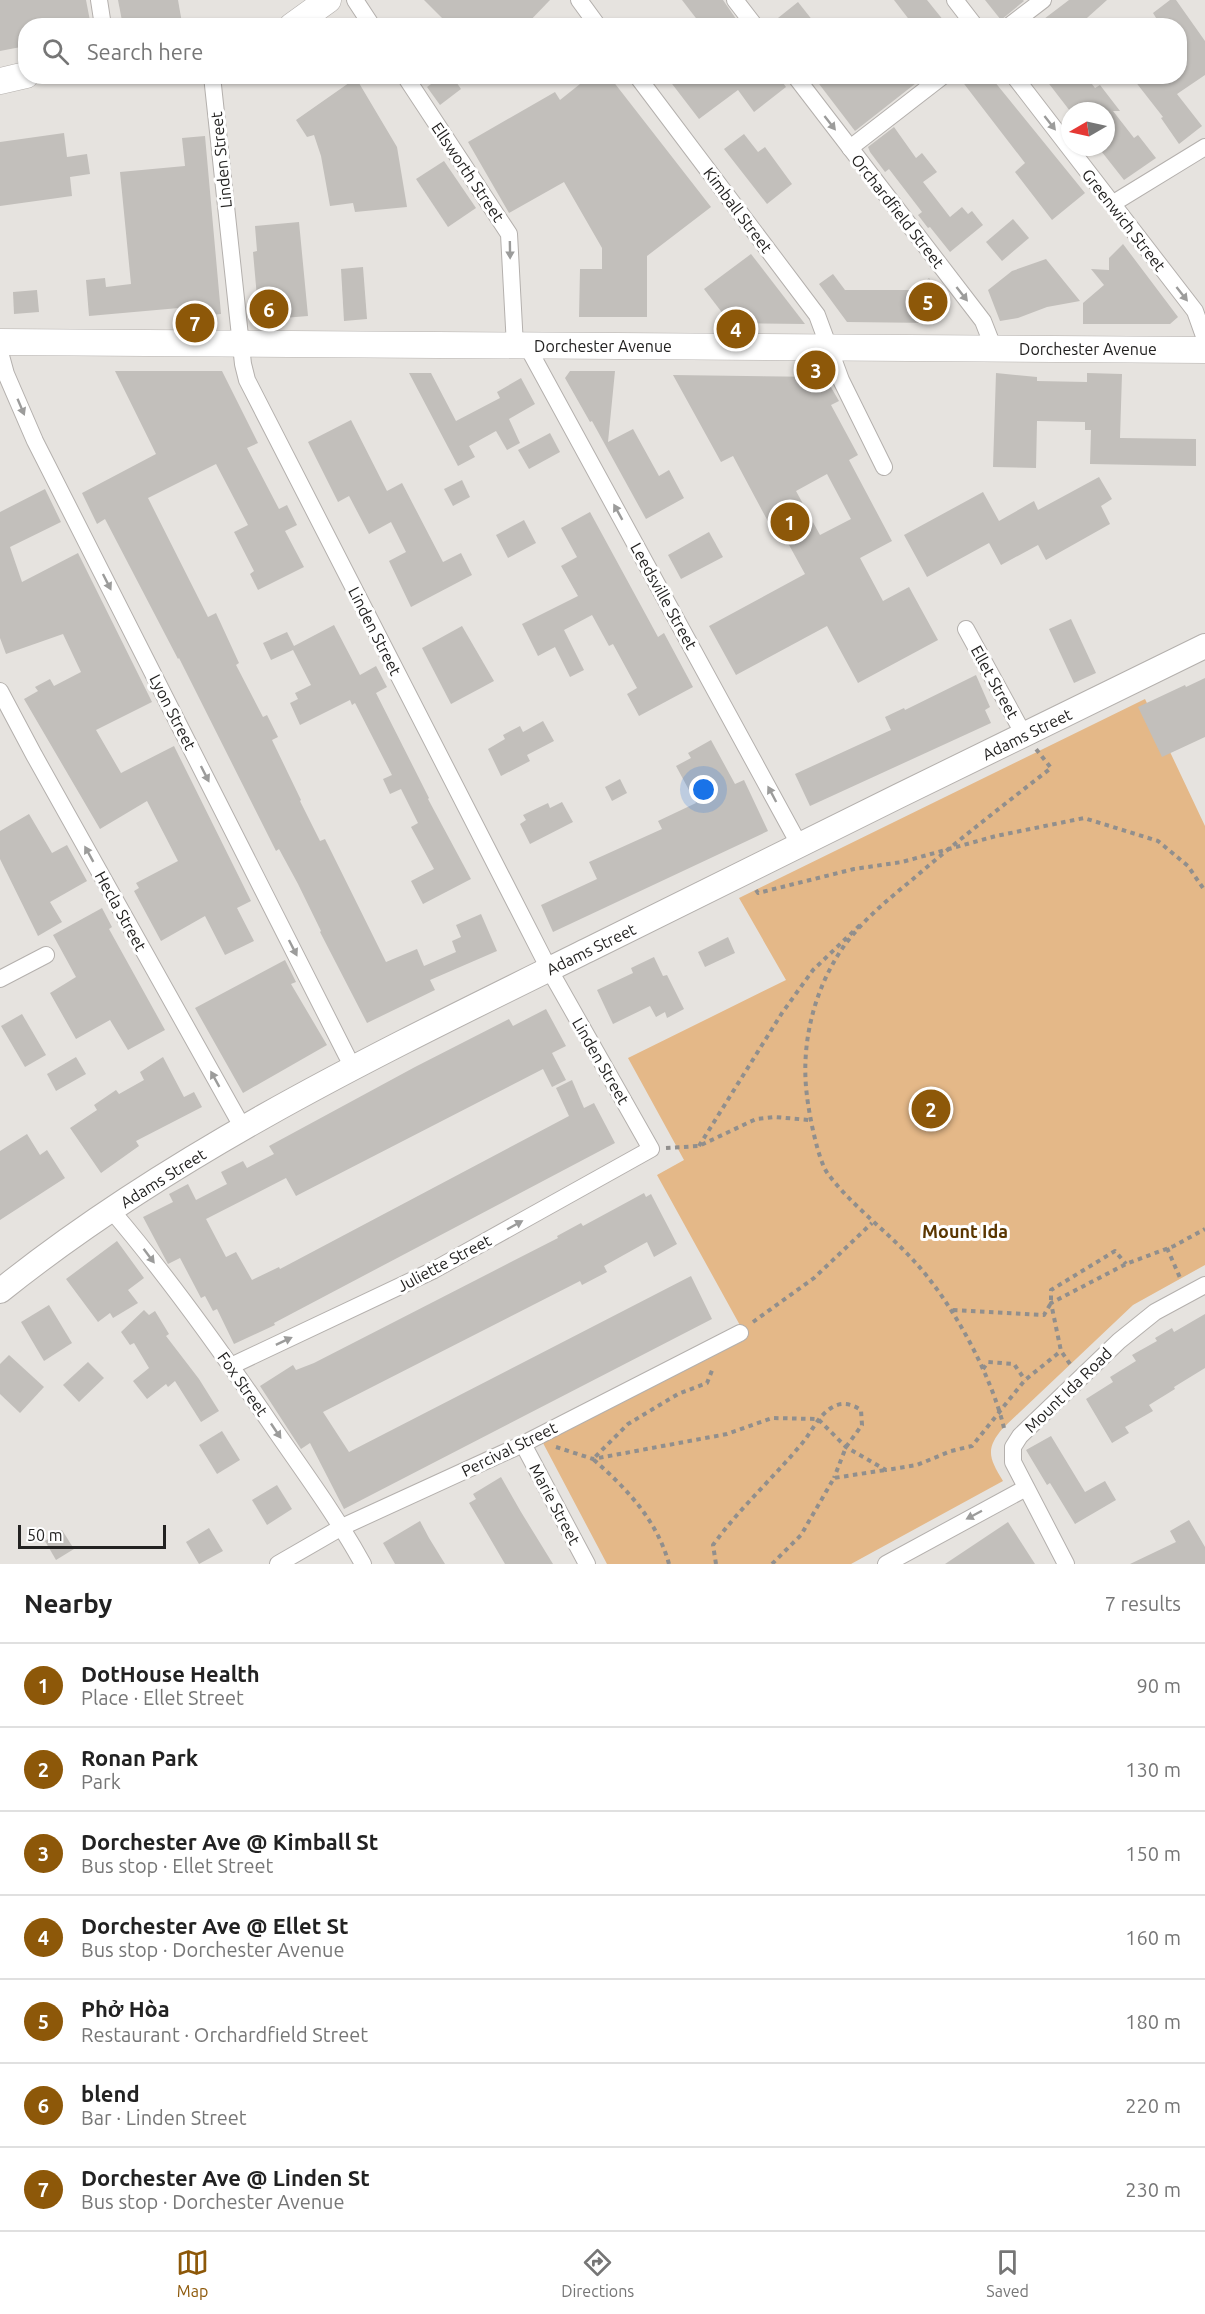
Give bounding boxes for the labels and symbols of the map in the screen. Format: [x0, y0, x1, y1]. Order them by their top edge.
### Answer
north arrow [1061, 102, 1115, 156]
street label: Linden Street [207, 110, 235, 209]
one-way arrow [824, 115, 836, 130]
one-way arrow [1043, 115, 1056, 131]
street label: Ellsworth Street [428, 119, 508, 226]
street label: Orchardfield Street [848, 151, 948, 272]
street label: Kimball Street [700, 164, 776, 257]
street label: Greenwich Street [1079, 165, 1170, 275]
one-way arrow [505, 241, 515, 260]
pin: 5 [908, 280, 948, 324]
pin: 6 [250, 286, 288, 332]
one-way arrow [956, 286, 969, 302]
one-way arrow [1175, 286, 1188, 302]
pin: 7 [176, 300, 214, 346]
pin: 4 [716, 306, 756, 352]
street label: Dorchester Avenue [534, 337, 672, 355]
street label: Dorchester Avenue [1019, 340, 1157, 358]
pin: 3 [796, 348, 836, 392]
one-way arrow [16, 398, 26, 416]
pin: 1 [770, 500, 810, 544]
one-way arrow [613, 504, 623, 521]
street label: Leedsville Street [627, 539, 701, 653]
one-way arrow [102, 573, 112, 590]
street label: Linden Street [345, 584, 405, 679]
street label: Ellet Street [968, 642, 1023, 722]
street label: Lyon Street [146, 671, 200, 753]
street label: Adams Street [979, 704, 1075, 763]
one-way arrow [200, 766, 209, 783]
your location [689, 775, 718, 804]
one-way arrow [767, 786, 777, 803]
one-way arrow [84, 845, 94, 862]
street label: Hecla Street [92, 868, 151, 955]
street label: Adams Street [543, 919, 639, 978]
one-way arrow [288, 940, 298, 957]
street label: Linden Street [569, 1015, 633, 1108]
one-way arrow [210, 1070, 220, 1087]
pin: 2 [912, 1086, 950, 1132]
street label: Adams Street [117, 1144, 210, 1211]
one-way arrow [507, 1220, 524, 1230]
district label: Mount Ida [922, 1221, 1008, 1241]
street label: Juliette Street [394, 1230, 495, 1295]
one-way arrow [143, 1248, 155, 1264]
one-way arrow [276, 1336, 293, 1345]
street label: Mount Ida Road [1021, 1344, 1115, 1436]
street label: Fox Street [214, 1349, 272, 1420]
street label: Percival Street [458, 1418, 560, 1480]
one-way arrow [270, 1422, 282, 1438]
street label: Marie Street [526, 1460, 584, 1548]
one-way arrow [965, 1510, 983, 1520]
scale bar [18, 1522, 166, 1550]

